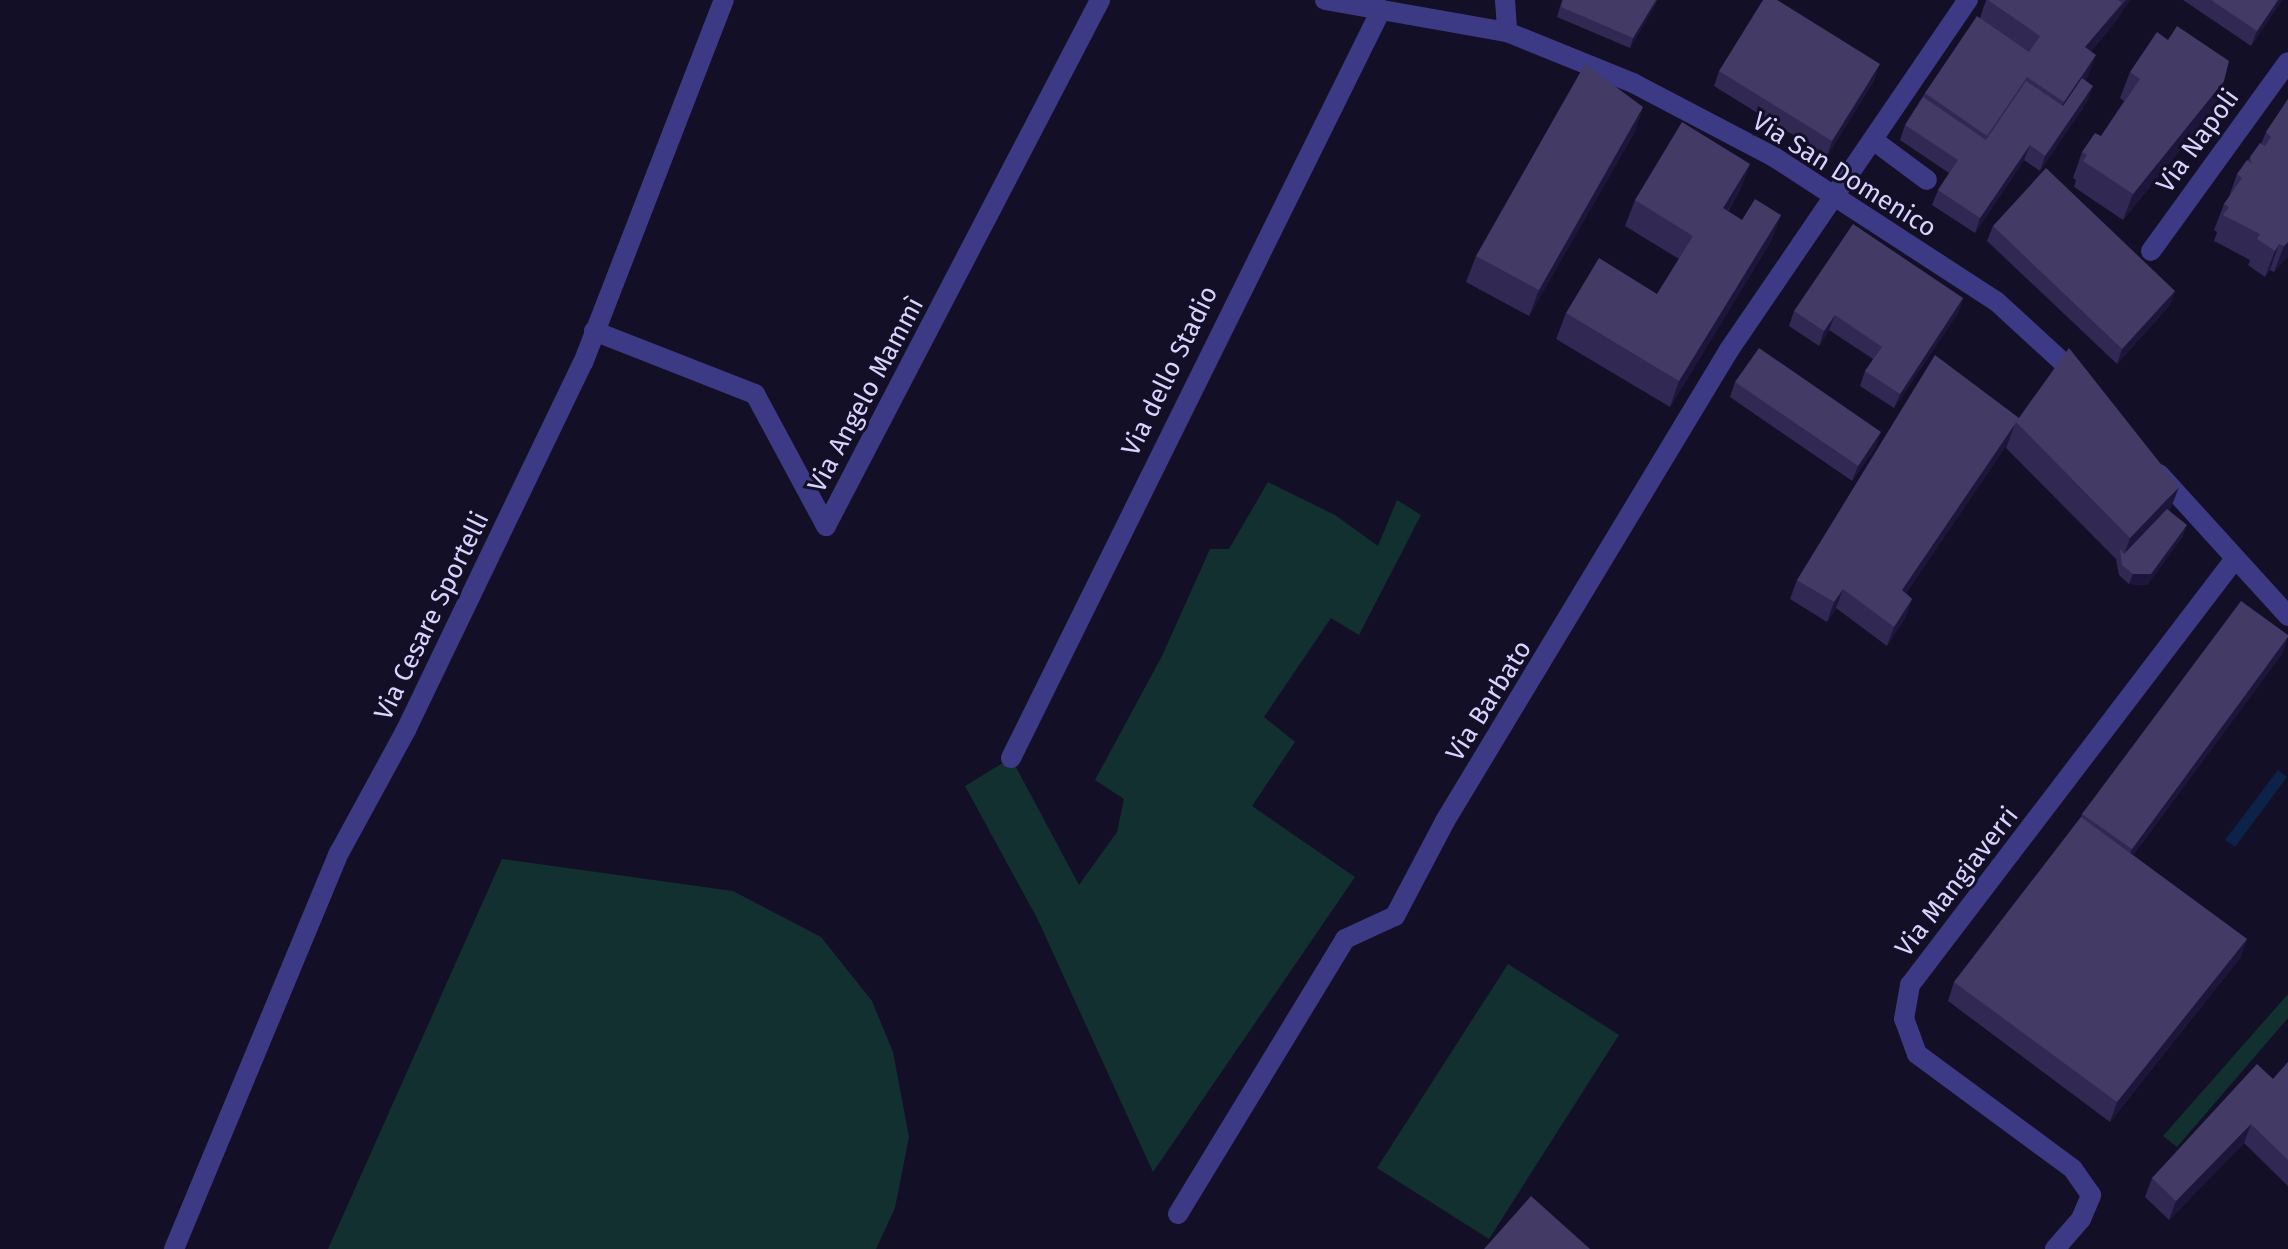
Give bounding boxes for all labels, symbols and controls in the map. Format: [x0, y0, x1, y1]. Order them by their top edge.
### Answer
street label: Via Napoli [2150, 83, 2246, 199]
street label: Via San Domenico [1746, 106, 1942, 244]
street label: Via dello Stadio [1115, 281, 1225, 461]
street label: Via Angelo Mammì [802, 292, 930, 498]
street label: Via Cesare Sportelli [368, 507, 496, 725]
street label: Via Barbato [1440, 635, 1538, 767]
street label: Via Mangiaverri [1889, 801, 2025, 963]

